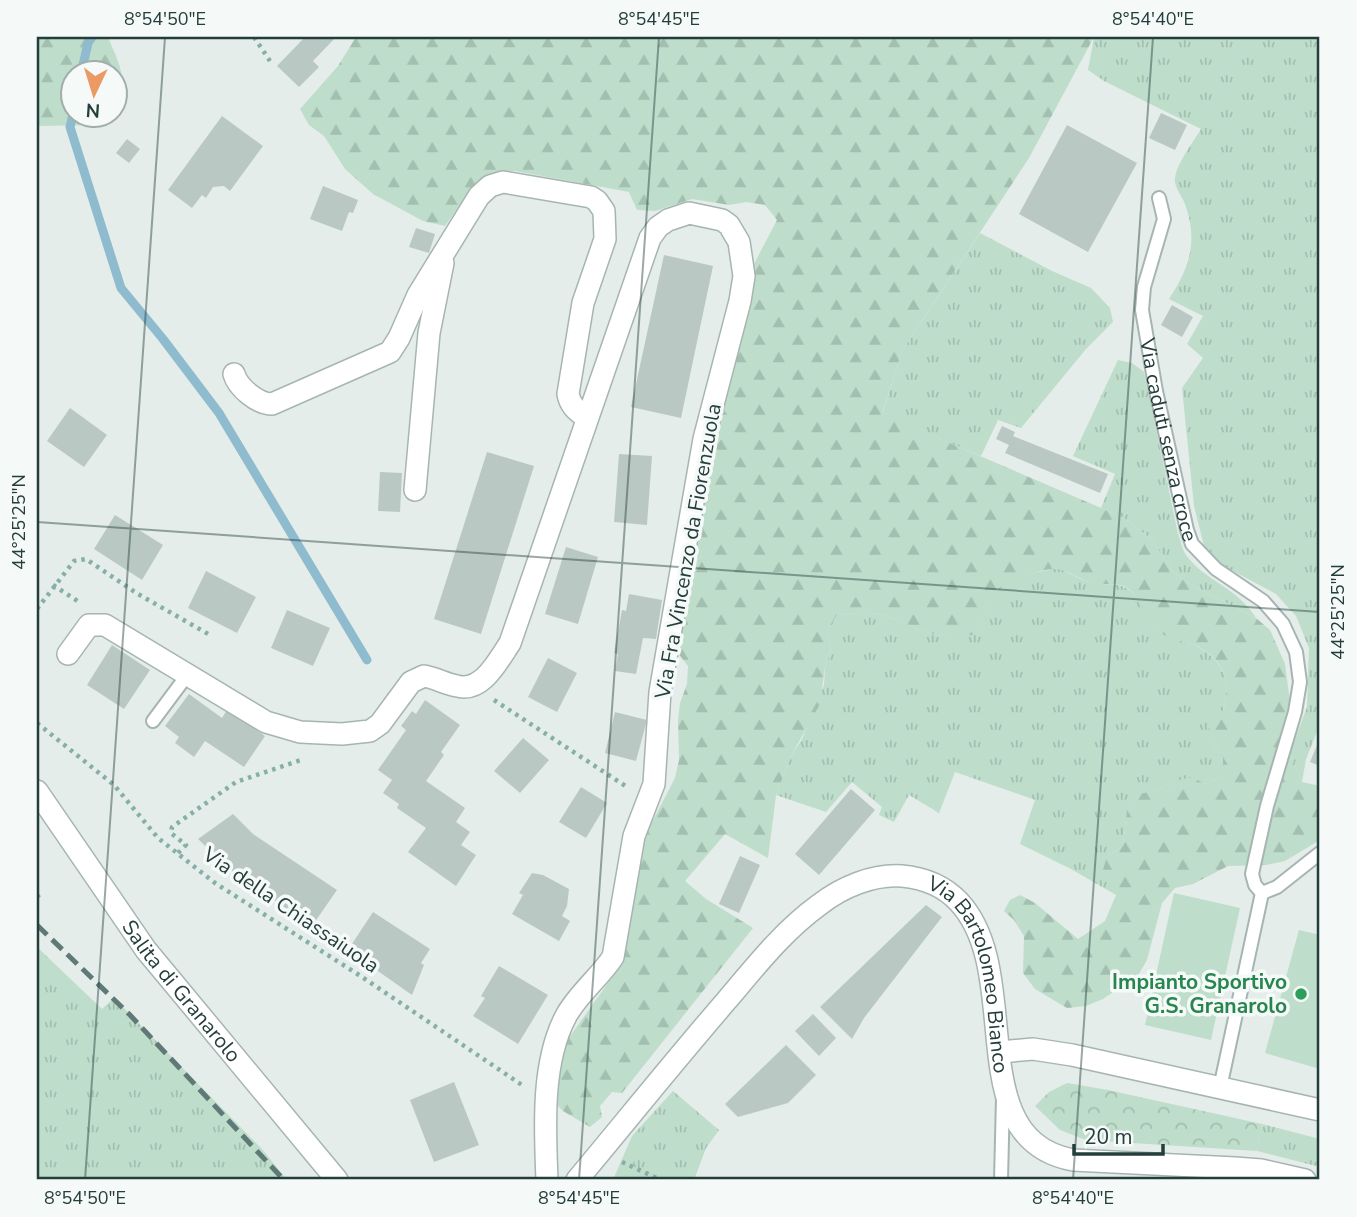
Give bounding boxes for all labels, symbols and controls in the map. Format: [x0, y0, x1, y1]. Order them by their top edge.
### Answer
text: 8°54'50"E [124, 7, 206, 31]
text: 8°54'45"E [618, 7, 700, 31]
text: 8°54'40"E [1112, 7, 1194, 31]
north arrow [60, 60, 130, 130]
text: N [85, 96, 101, 123]
street label: Via caduti senza croce [1133, 335, 1204, 546]
street label: Via Fra Vincenzo da Fiorenzuola [648, 401, 728, 702]
text: 44°25'25"N [7, 474, 31, 570]
text: 44°25'25"N [1326, 564, 1350, 660]
street label: Via della Chiassaiuola [196, 840, 385, 980]
street label: Via Bartolomeo Bianco [922, 869, 1015, 1075]
street label: Salita di Granarolo [116, 914, 247, 1068]
place label: Impianto Sportivo G.S. Granarolo [1112, 968, 1287, 1020]
marker: Impianto Sportivo G.S. Granarolo [1293, 986, 1309, 1002]
scale bar [1074, 1112, 1163, 1156]
text: 20 m [1084, 1123, 1133, 1151]
text: 8°54'50"E [44, 1186, 126, 1210]
text: 8°54'45"E [538, 1186, 620, 1210]
text: 8°54'40"E [1032, 1186, 1114, 1210]

